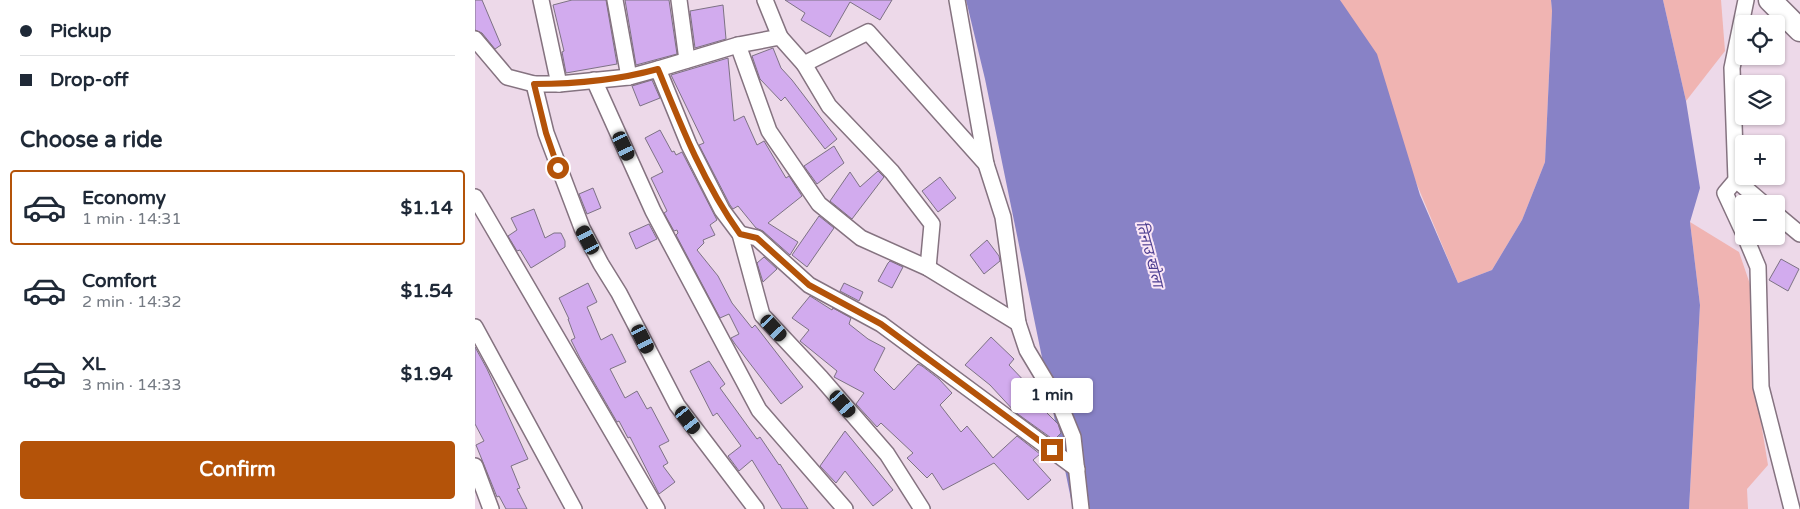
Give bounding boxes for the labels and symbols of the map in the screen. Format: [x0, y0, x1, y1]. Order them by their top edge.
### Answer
car [610, 129, 637, 163]
route start [547, 157, 569, 179]
water label: तिनाउ खोला [1133, 219, 1168, 292]
car [574, 223, 601, 257]
car [758, 312, 789, 344]
car [629, 322, 656, 356]
callout: 1 min [1011, 378, 1093, 412]
car [827, 388, 858, 420]
car [672, 404, 703, 436]
route end [1041, 439, 1063, 461]

